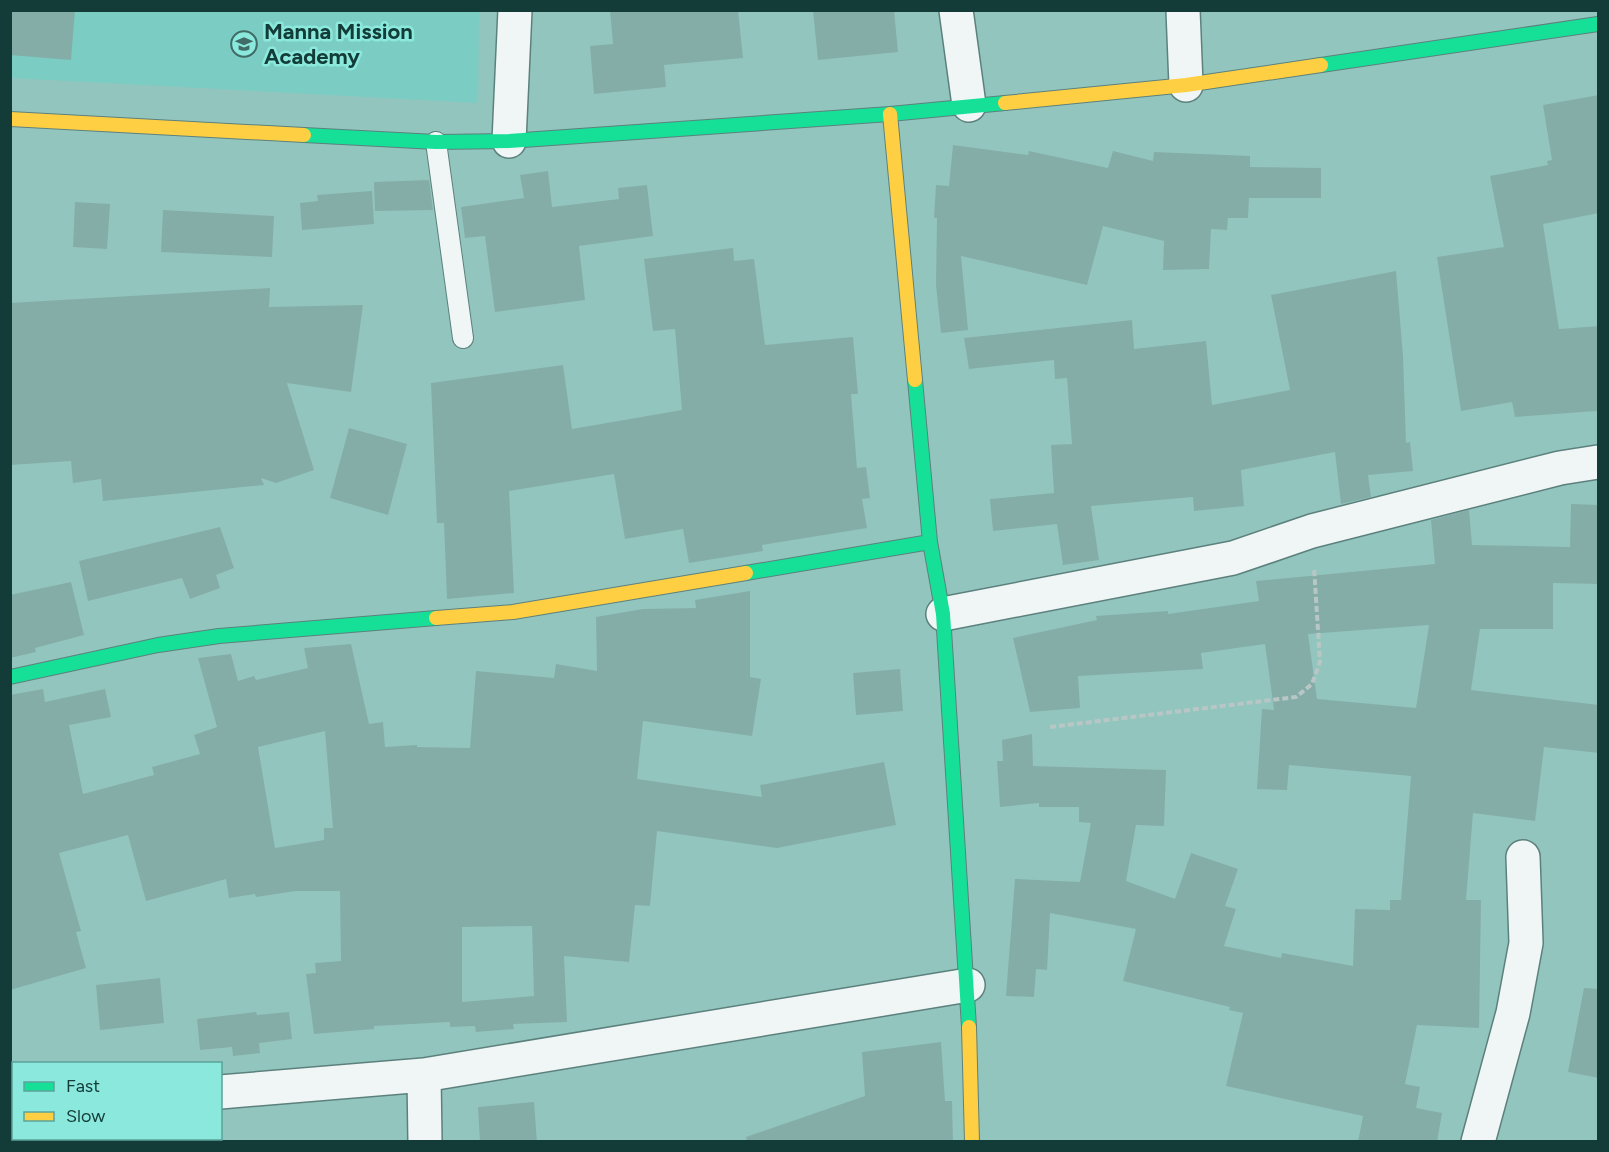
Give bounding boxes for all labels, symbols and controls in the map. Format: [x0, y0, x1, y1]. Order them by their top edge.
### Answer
place label: Manna Mission Academy [264, 18, 413, 70]
school or university icon: Manna Mission Academy [229, 29, 259, 59]
legend [12, 1062, 222, 1140]
text: Fast [66, 1075, 100, 1097]
text: Slow [66, 1105, 105, 1127]

